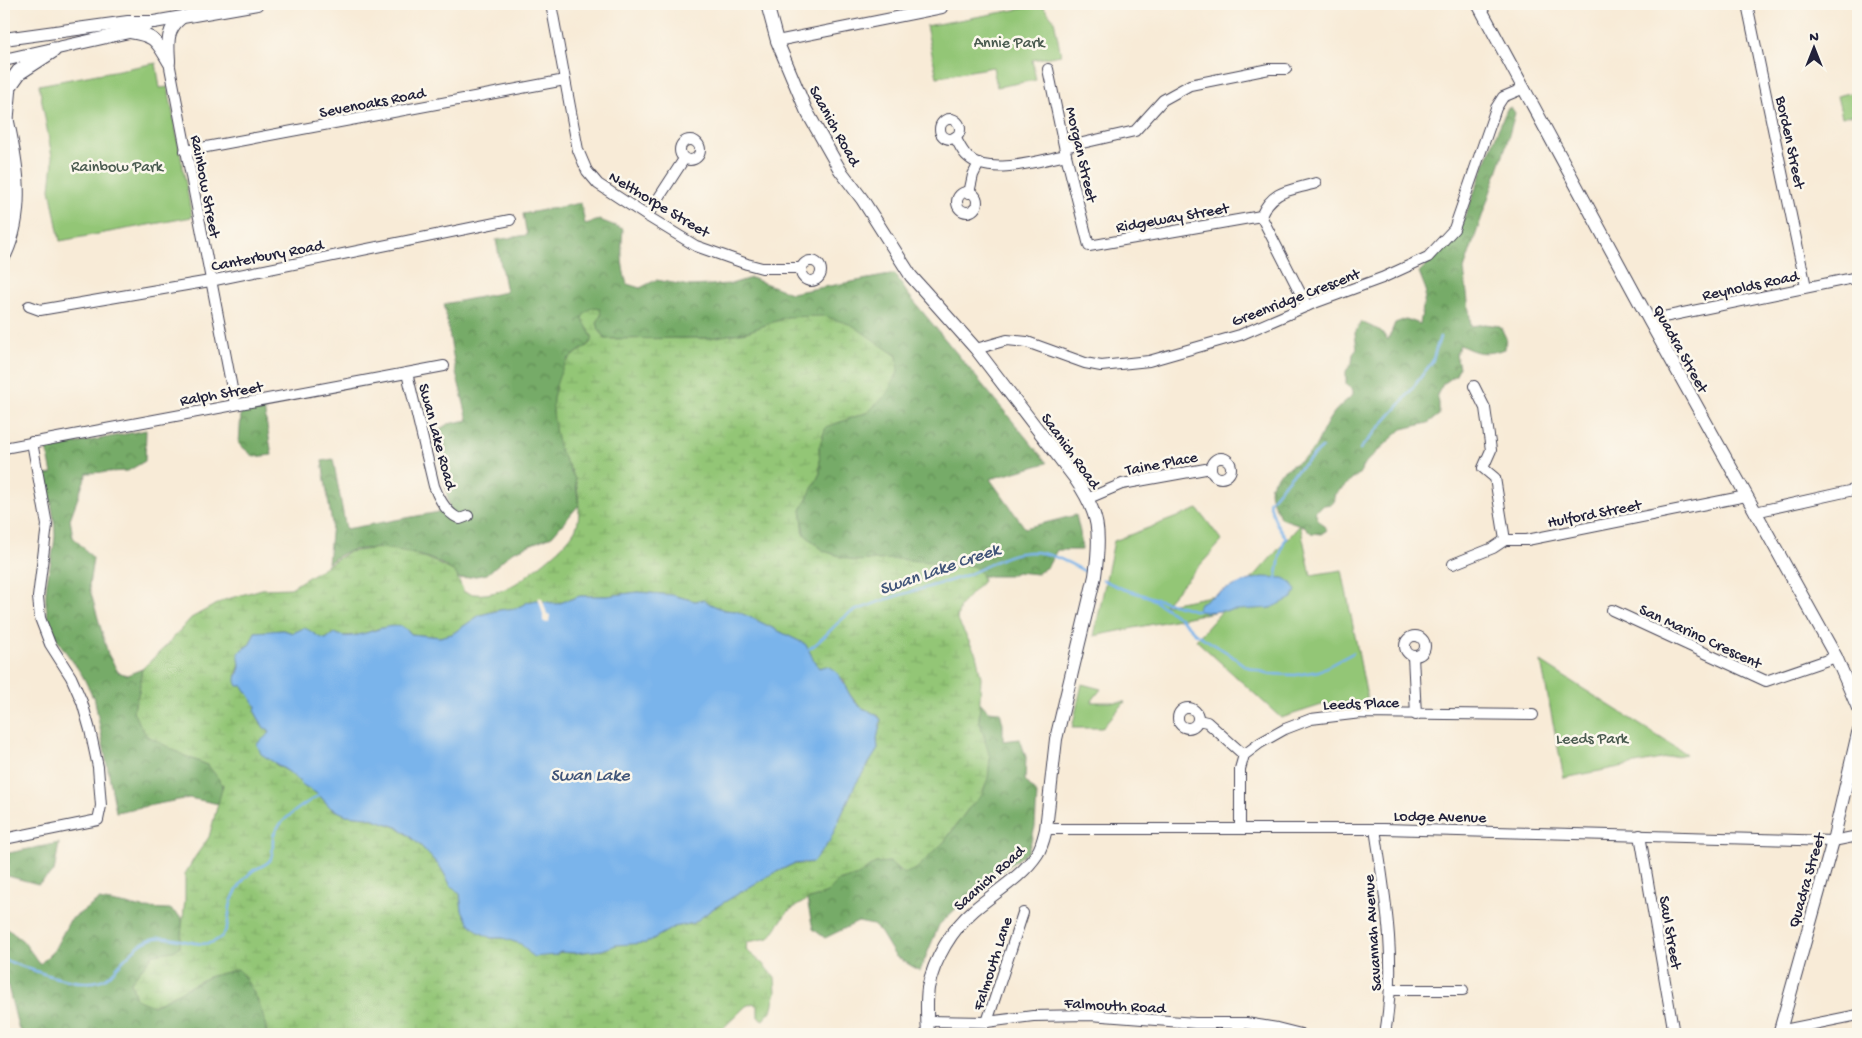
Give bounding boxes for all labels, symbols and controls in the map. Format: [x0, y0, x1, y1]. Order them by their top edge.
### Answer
north arrow [1790, 22, 1840, 72]
text: N [1809, 29, 1819, 46]
park label: Annie Park [974, 35, 1046, 54]
street label: Saanich Road [803, 83, 864, 172]
street label: Sevenoaks Road [318, 85, 429, 124]
street label: Borden Street [1769, 94, 1808, 192]
street label: Morgan Street [1059, 105, 1100, 206]
street label: Rainbow Street [184, 134, 223, 241]
park label: Rainbow Park [71, 159, 165, 178]
street label: Nelthorpe Street [604, 169, 713, 244]
street label: Ridgeway Street [1115, 200, 1232, 239]
street label: Canterbury Road [210, 237, 327, 278]
street label: Greenridge Crescent [1229, 266, 1364, 332]
street label: Reynolds Road [1701, 268, 1802, 307]
street label: Quadra Street [1647, 302, 1712, 398]
street label: Ralph Street [179, 379, 266, 412]
street label: Swan Lake Road [412, 382, 459, 494]
street label: Saanich Road [1035, 410, 1104, 495]
street label: Taine Place [1123, 449, 1200, 482]
street label: Hulford Street [1546, 497, 1644, 534]
water label: Swan Lake Creek [877, 539, 1005, 601]
street label: San Marino Crescent [1635, 601, 1765, 675]
street label: Leeds Place [1323, 695, 1400, 716]
park label: Leeds Park [1556, 731, 1630, 750]
water label: Swan Lake [550, 766, 630, 787]
street label: Lodge Avenue [1393, 808, 1487, 829]
street label: Quadra Street [1786, 830, 1831, 930]
street label: Saanich Road [951, 842, 1031, 916]
street label: Savannah Avenue [1361, 873, 1388, 992]
street label: Saul Street [1653, 895, 1685, 972]
street label: Falmouth Lane [970, 914, 1019, 1014]
street label: Falmouth Road [1063, 995, 1168, 1020]

